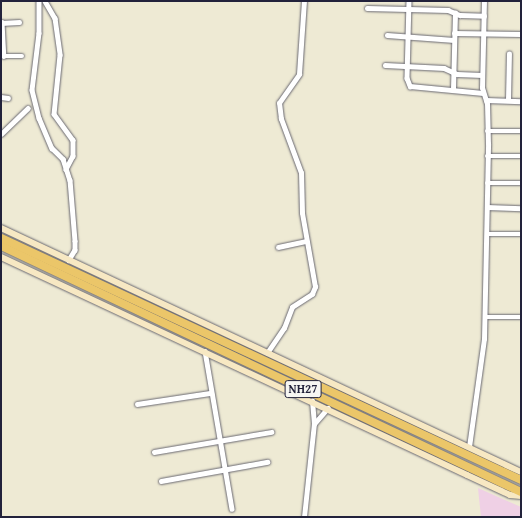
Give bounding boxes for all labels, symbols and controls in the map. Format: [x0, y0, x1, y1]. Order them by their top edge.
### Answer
road number: NH27 [284, 379, 322, 399]

